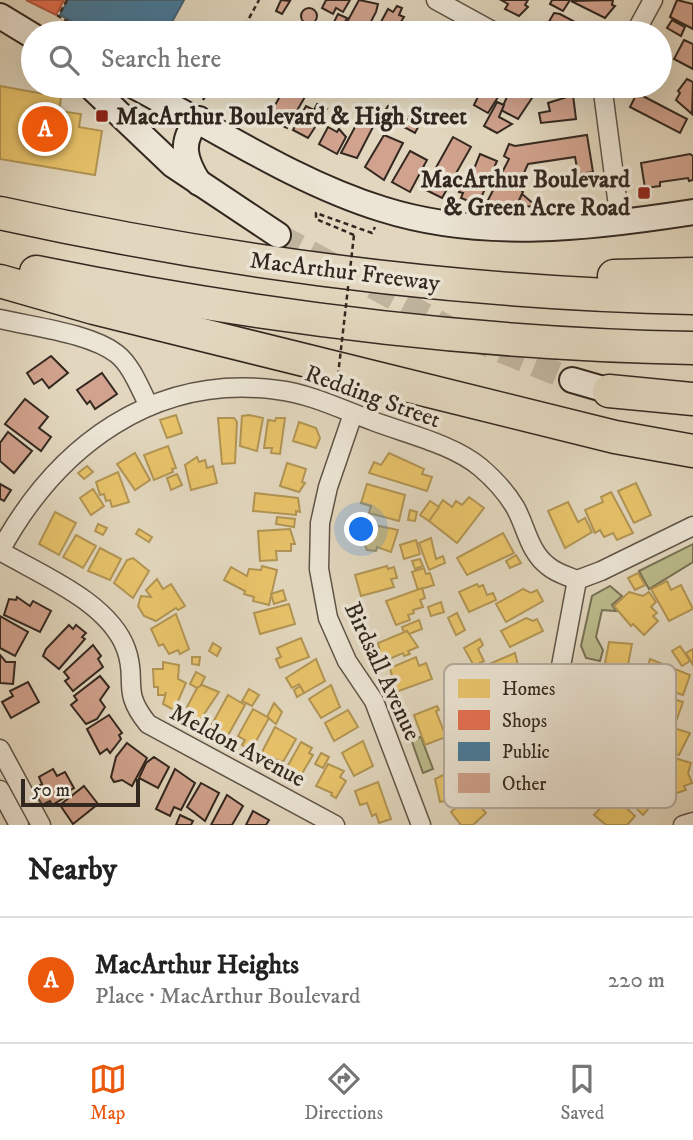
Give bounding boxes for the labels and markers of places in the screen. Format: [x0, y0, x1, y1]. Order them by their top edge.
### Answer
place label: MacArthur Boulevard & High Street [116, 102, 467, 132]
pin: A [22, 103, 68, 155]
marker: MacArthur Boulevard & High Street [94, 108, 110, 124]
place label: MacArthur Boulevard & Green Acre Road [420, 165, 631, 223]
marker: MacArthur Boulevard & Green Acre Road [636, 185, 652, 201]

